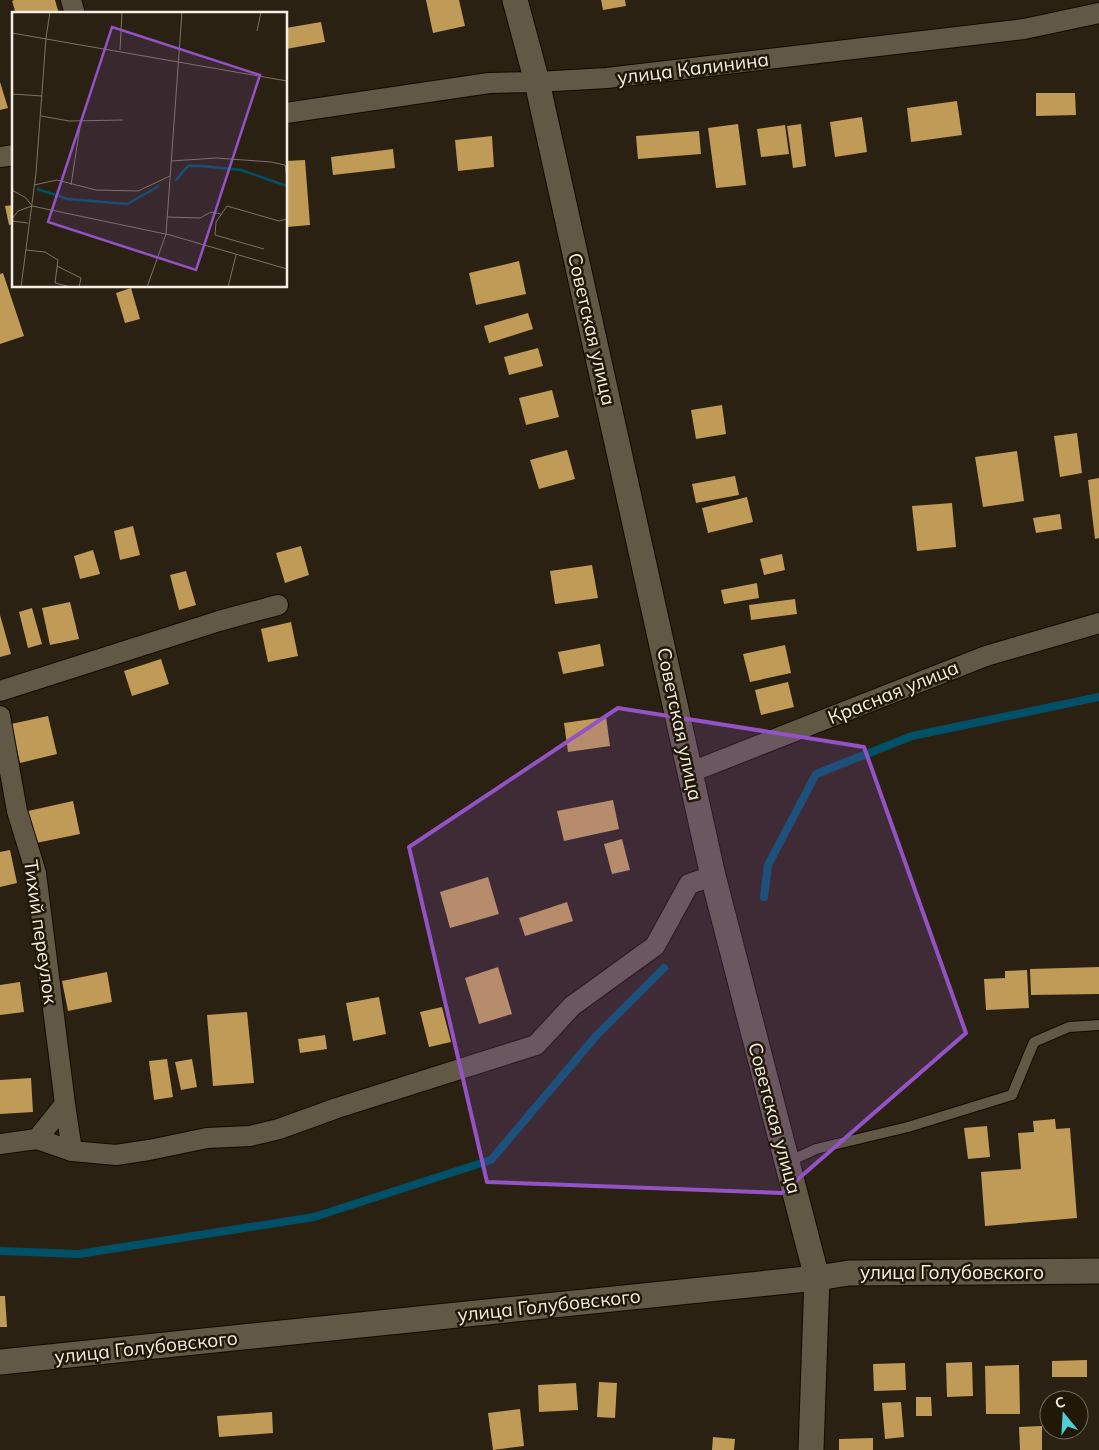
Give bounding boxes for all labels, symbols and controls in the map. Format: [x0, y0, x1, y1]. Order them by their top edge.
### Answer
inset map [12, 12, 288, 288]
street label: улица Калинина [616, 47, 770, 89]
street label: Советская улица [563, 250, 621, 408]
street label: Советская улица [652, 645, 708, 803]
street label: Красная улица [824, 655, 962, 729]
street label: Тихий переулок [19, 858, 63, 1006]
street label: Советская улица [743, 1040, 807, 1196]
street label: улица Голубовского [860, 1260, 1044, 1284]
street label: улица Голубовского [456, 1283, 642, 1327]
street label: улица Голубовского [53, 1325, 239, 1369]
north arrow [1039, 1390, 1089, 1440]
text: С [1053, 1393, 1067, 1413]

